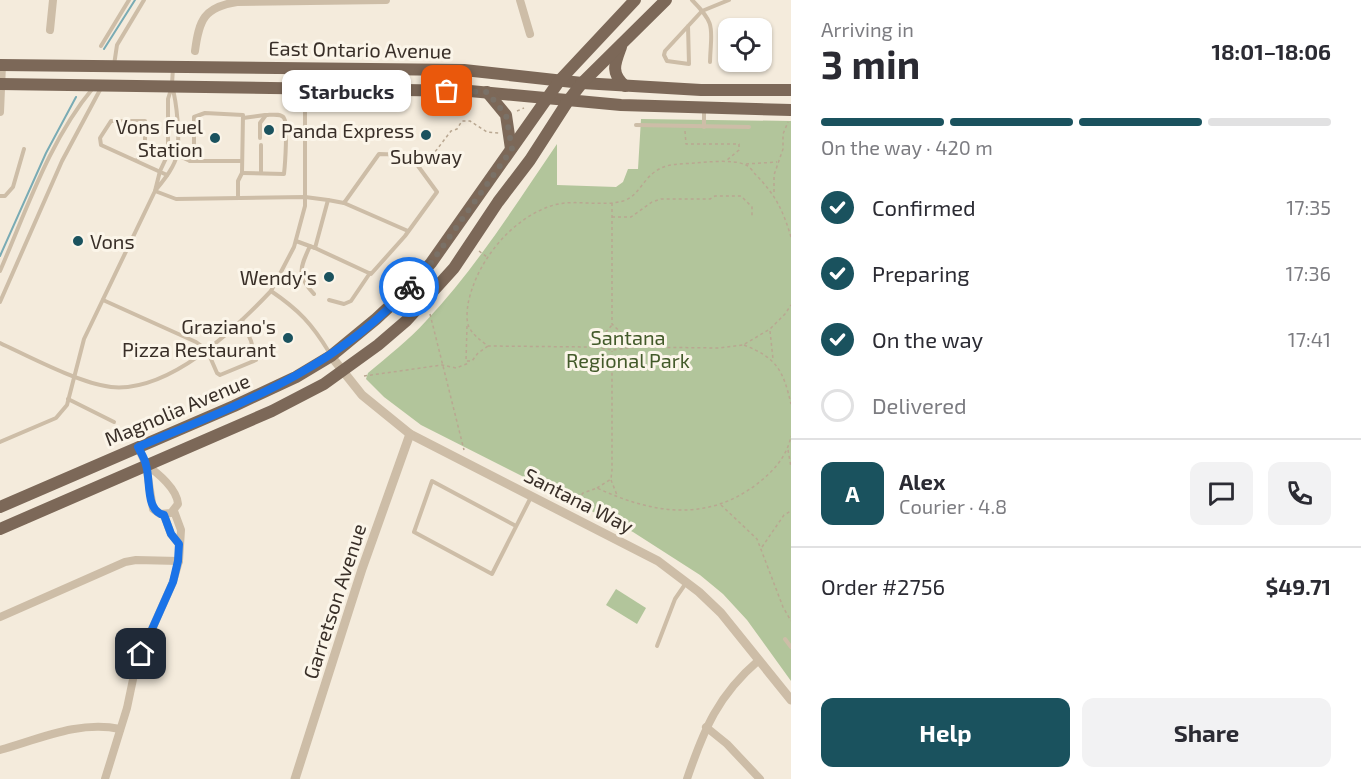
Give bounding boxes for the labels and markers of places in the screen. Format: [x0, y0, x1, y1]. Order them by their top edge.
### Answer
pin [421, 65, 472, 116]
callout: Starbucks [282, 70, 411, 112]
place label: Vons Fuel Station [115, 114, 203, 161]
place label: Panda Express [281, 118, 414, 142]
marker: Panda Express [262, 123, 276, 137]
marker: Subway [419, 128, 433, 142]
marker: Vons Fuel Station [208, 131, 222, 145]
place label: Subway [390, 144, 462, 168]
place label: Vons [90, 229, 135, 253]
marker: Vons [71, 234, 85, 248]
place label: Wendy's [240, 265, 317, 289]
marker: Wendy's [322, 270, 336, 284]
place label: Graziano's Pizza Restaurant [122, 314, 276, 361]
marker: Graziano's Pizza Restaurant [281, 331, 295, 345]
pin [115, 628, 166, 679]

